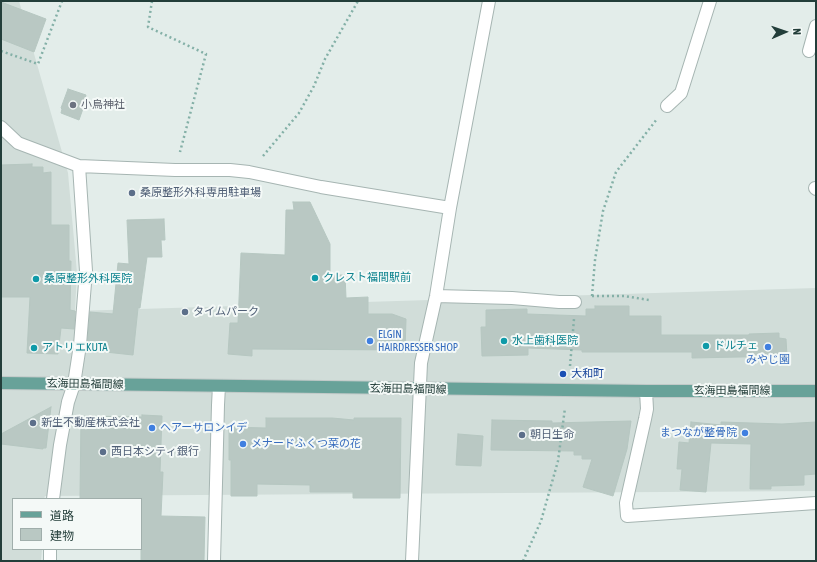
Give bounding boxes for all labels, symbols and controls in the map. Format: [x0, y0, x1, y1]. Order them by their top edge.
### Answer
north arrow [765, 12, 805, 52]
text: N [791, 28, 803, 35]
place label: 小烏神社 [81, 98, 125, 112]
marker: 小烏神社 [68, 100, 78, 110]
place label: 桑原整形外科専用駐車場 [140, 186, 261, 200]
marker: 桑原整形外科専用駐車場 [127, 188, 137, 198]
place label: クレスト福間駅前 [323, 271, 411, 285]
place label: 桑原整形外科医院 [44, 272, 132, 286]
marker: クレスト福間駅前 [310, 273, 320, 283]
marker: 桑原整形外科医院 [31, 274, 41, 284]
place label: タイムパーク [193, 305, 259, 319]
marker: タイムパーク [180, 307, 190, 317]
place label: ELGIN HAIRDRESSER SHOP [378, 328, 458, 354]
place label: 水上歯科医院 [512, 334, 578, 348]
marker: ELGIN HAIRDRESSER SHOP [365, 336, 375, 346]
marker: 水上歯科医院 [499, 336, 509, 346]
place label: ドルチェ [714, 339, 758, 353]
place label: アトリエKUTA [42, 341, 108, 355]
marker: ドルチェ [701, 341, 711, 351]
marker: みやじ園 [763, 342, 773, 352]
marker: アトリエKUTA [29, 343, 39, 353]
place label: みやじ園 [746, 353, 790, 367]
place label: 大和町 [571, 367, 604, 381]
marker: 大和町 [558, 369, 568, 379]
street label: 玄海田島福間線 [46, 377, 124, 391]
street label: 玄海田島福間線 [369, 382, 447, 396]
street label: 玄海田島福間線 [694, 384, 770, 398]
place label: 新生不動産株式会社 [41, 416, 140, 430]
marker: 新生不動産株式会社 [28, 418, 38, 428]
place label: ヘアーサロンイデ [160, 421, 247, 435]
marker: ヘアーサロンイデ [147, 423, 157, 433]
place label: まつなが整骨院 [660, 426, 737, 440]
place label: 朝日生命 [530, 428, 574, 442]
marker: まつなが整骨院 [740, 428, 750, 438]
marker: 朝日生命 [517, 430, 527, 440]
place label: メナードふくつ菜の花 [251, 437, 361, 451]
marker: メナードふくつ菜の花 [238, 439, 248, 449]
place label: 西日本シティ銀行 [111, 445, 199, 459]
marker: 西日本シティ銀行 [98, 447, 108, 457]
legend [12, 498, 142, 550]
text: 道路 [50, 509, 74, 523]
text: 建物 [50, 529, 74, 543]

